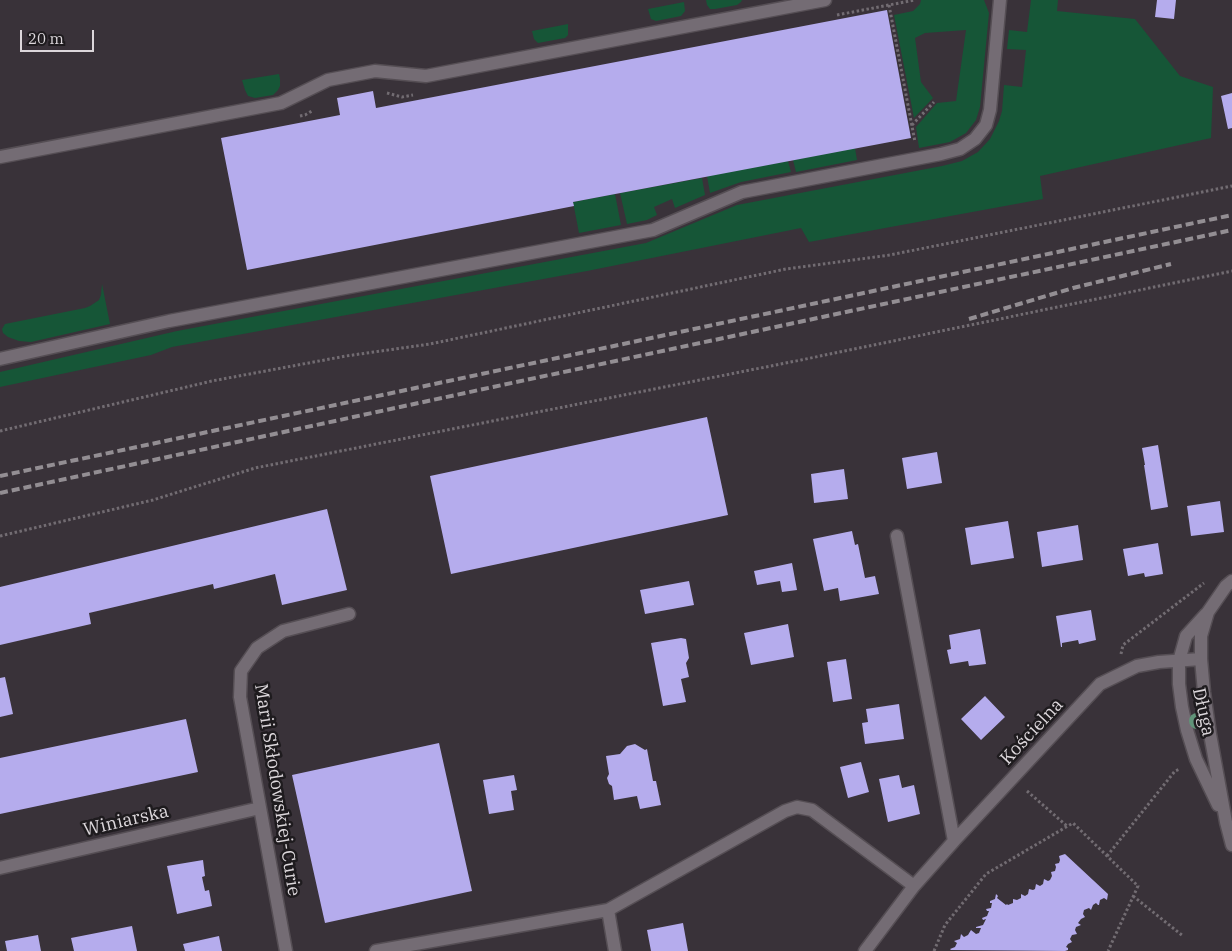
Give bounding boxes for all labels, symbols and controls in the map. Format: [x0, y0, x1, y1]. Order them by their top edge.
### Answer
scale bar [22, 20, 96, 52]
text: 20 m [28, 29, 64, 48]
street label: Marii Skłodowskiej-Curie [250, 682, 304, 898]
street label: Długa [1187, 686, 1219, 738]
street label: Kościelna [996, 694, 1068, 770]
street label: Winiarska [81, 801, 171, 841]

